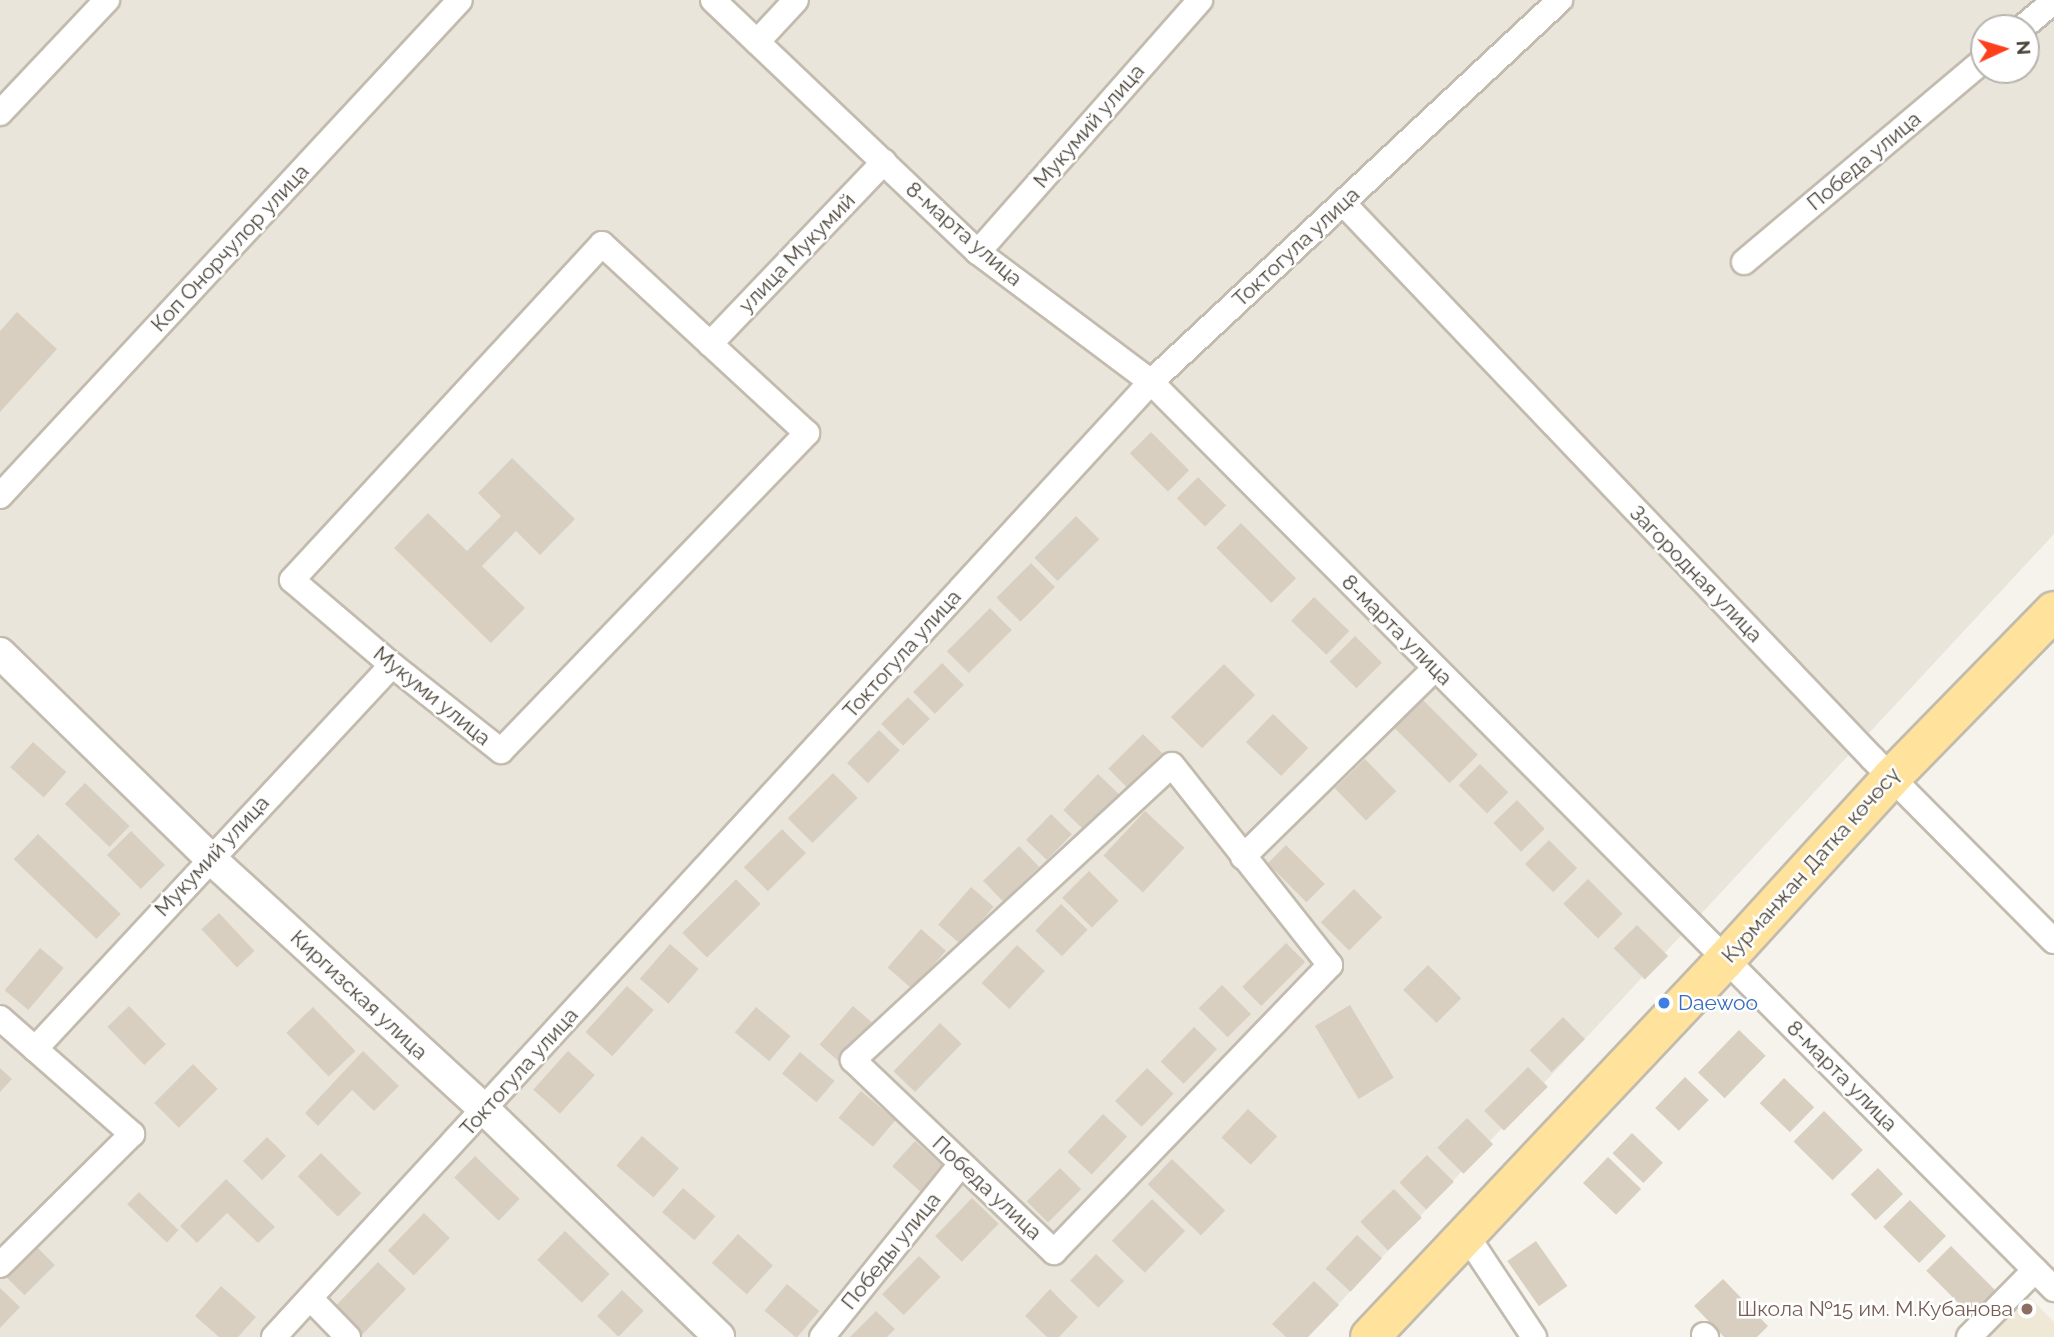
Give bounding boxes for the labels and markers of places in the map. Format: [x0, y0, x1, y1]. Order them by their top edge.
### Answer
place label: Daewoo [1678, 990, 1758, 1016]
marker: Daewoo [1656, 995, 1672, 1011]
place label: Школа №15 им. М.Кубанова [1737, 1296, 2013, 1322]
marker: Школа №15 им. М.Кубанова [2019, 1301, 2035, 1317]

